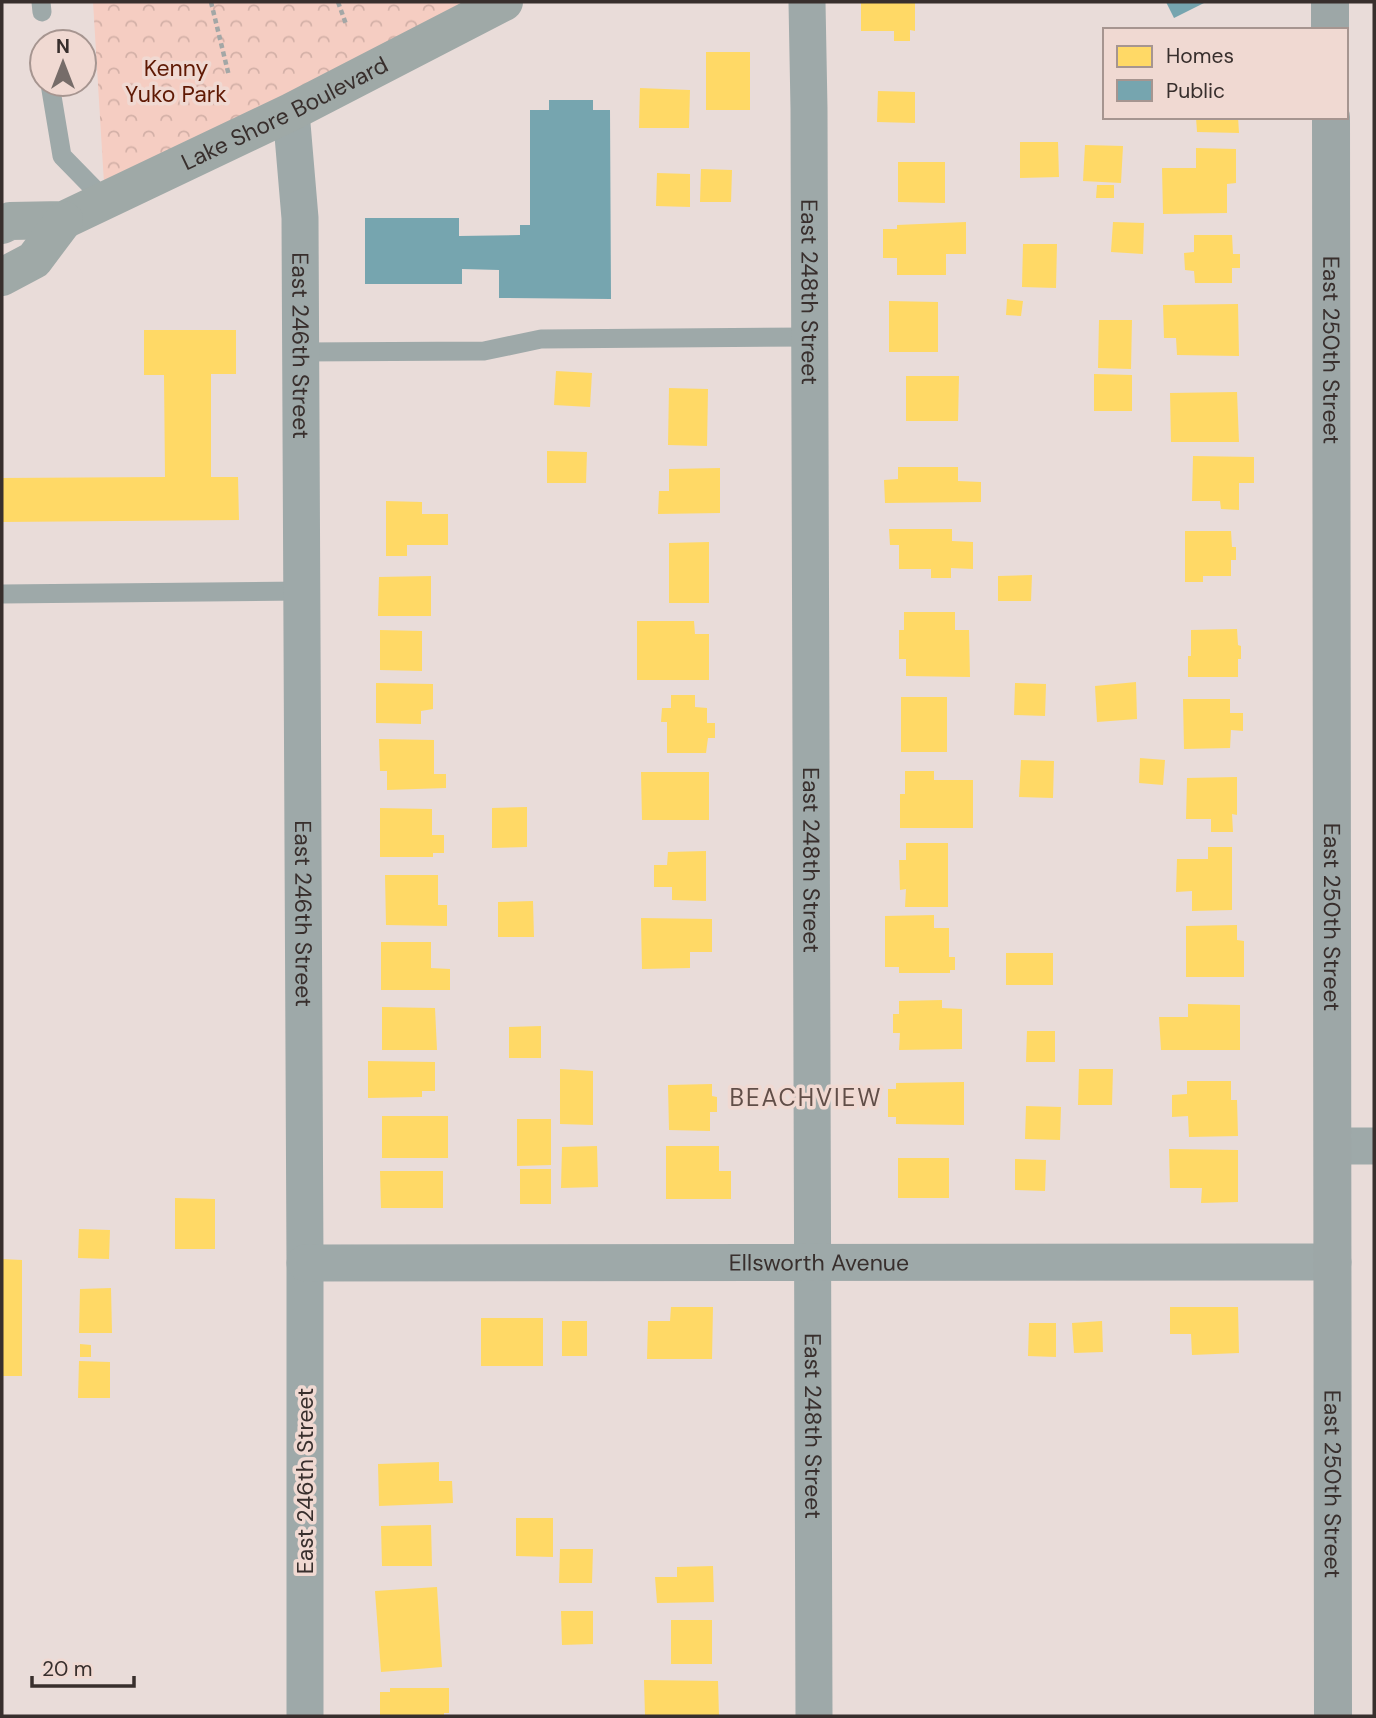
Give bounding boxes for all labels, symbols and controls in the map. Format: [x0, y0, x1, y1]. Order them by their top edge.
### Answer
north arrow [28, 28, 98, 98]
legend [1103, 28, 1348, 119]
text: N [56, 34, 70, 59]
text: Homes [1166, 42, 1234, 70]
street label: Lake Shore Boulevard [176, 49, 393, 177]
park label: Kenny Yuko Park [125, 53, 227, 109]
text: Public [1166, 77, 1225, 105]
street label: East 248th Street [794, 199, 825, 385]
street label: East 246th Street [285, 252, 316, 439]
street label: East 250th Street [1316, 256, 1346, 444]
street label: East 248th Street [796, 767, 827, 953]
street label: East 246th Street [288, 820, 319, 1007]
street label: East 250th Street [1317, 823, 1347, 1011]
district label: BEACHVIEW [729, 1082, 883, 1113]
street label: Ellsworth Avenue [729, 1247, 909, 1278]
street label: East 248th Street [798, 1333, 828, 1519]
street label: East 246th Street [290, 1388, 320, 1574]
street label: East 250th Street [1318, 1390, 1348, 1578]
scale bar [32, 1644, 133, 1688]
text: 20 m [42, 1655, 93, 1683]

